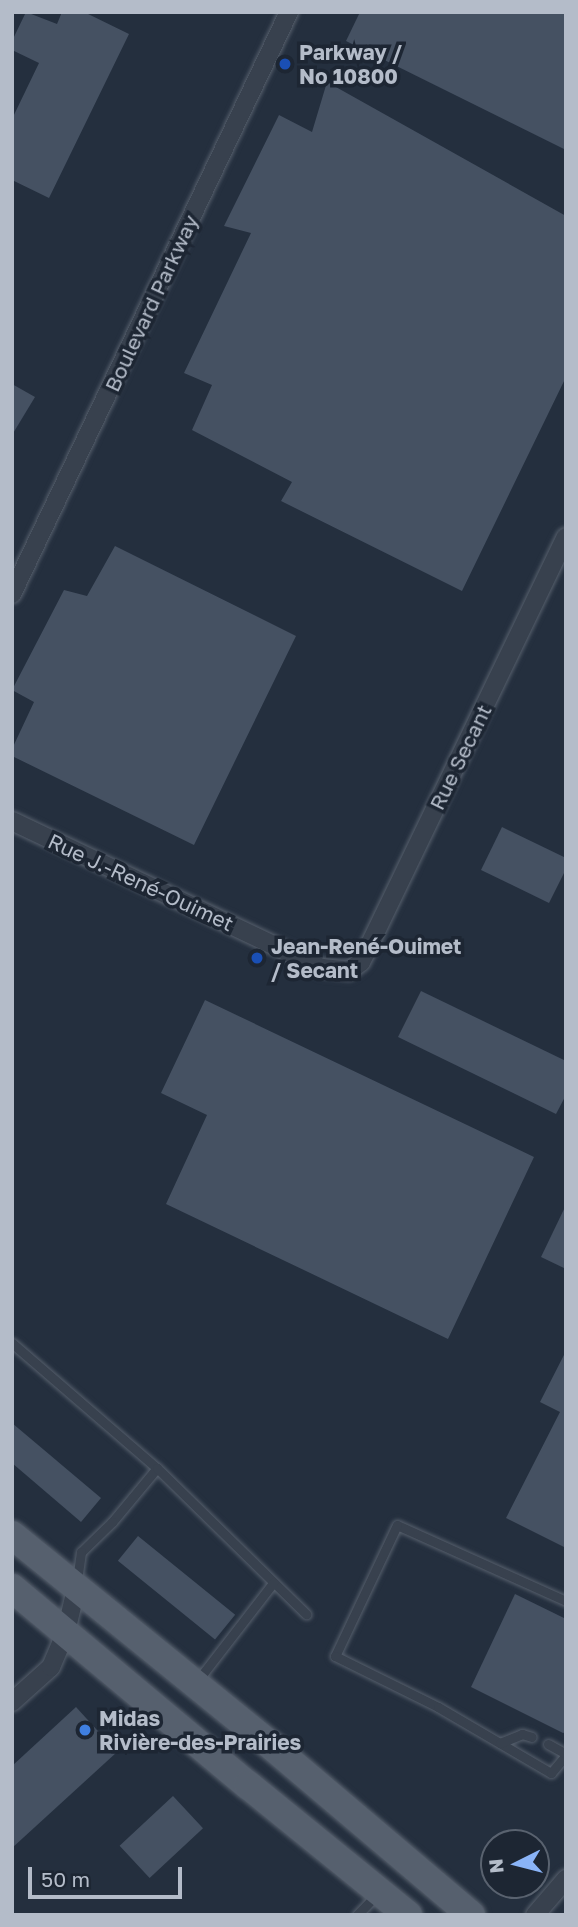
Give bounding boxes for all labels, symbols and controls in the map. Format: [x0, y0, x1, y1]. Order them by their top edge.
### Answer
place label: Parkway / No 10800 [299, 39, 402, 89]
marker: Parkway / No 10800 [277, 56, 293, 72]
street label: Boulevard Parkway [99, 211, 203, 395]
street label: Rue Secant [424, 700, 496, 814]
street label: Rue J.-René-Ouimet [44, 828, 238, 936]
place label: Jean-René-Ouimet / Secant [271, 933, 461, 983]
marker: Jean-René-Ouimet / Secant [249, 950, 265, 966]
place label: Midas Rivière-des-Prairies [99, 1705, 301, 1755]
marker: Midas Rivière-des-Prairies [77, 1722, 93, 1738]
north arrow [480, 1829, 550, 1899]
scale bar [32, 1854, 186, 1898]
text: N [483, 1858, 508, 1874]
text: 50 m [41, 1866, 90, 1892]

